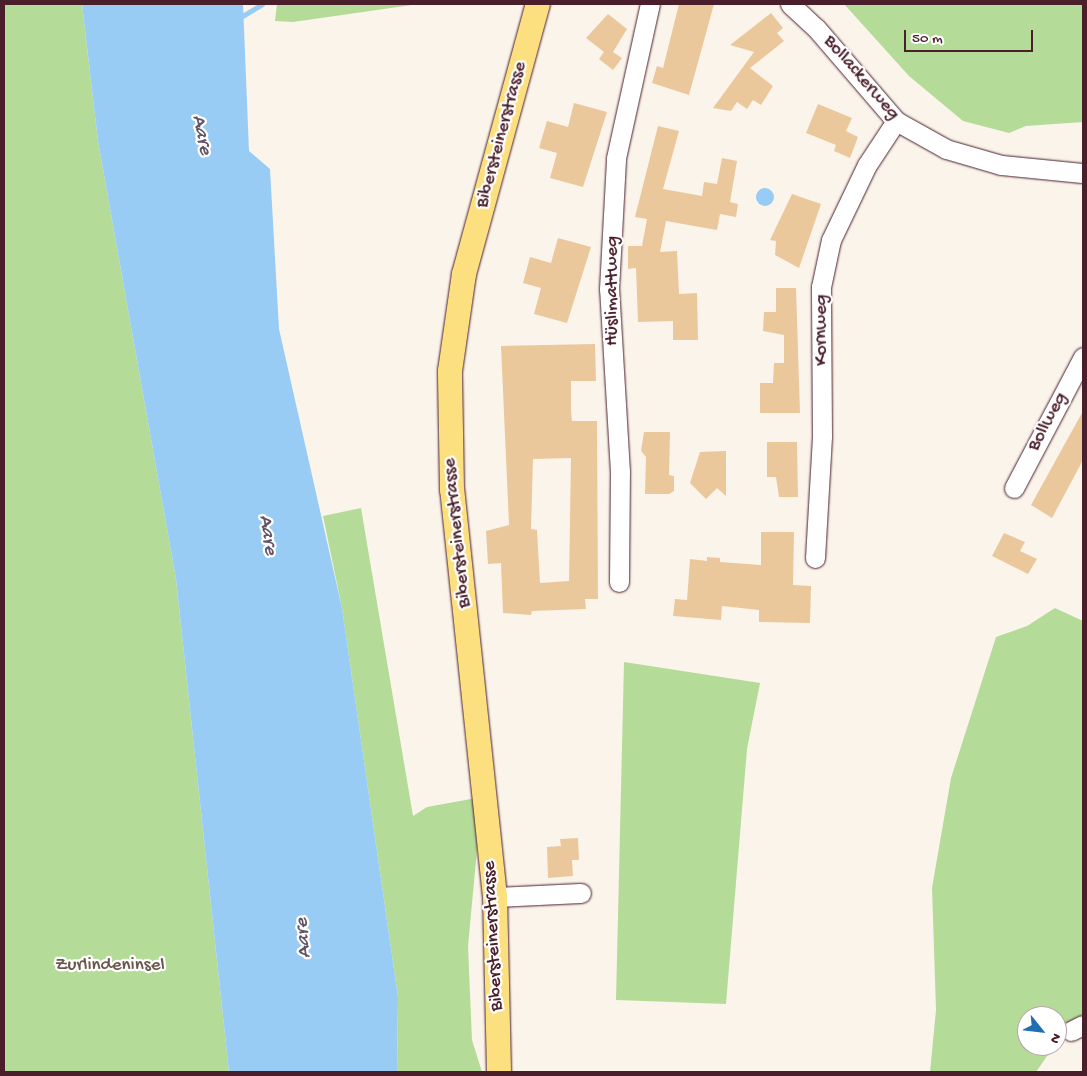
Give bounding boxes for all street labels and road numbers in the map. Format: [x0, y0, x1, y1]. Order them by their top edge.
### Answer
street label: Bollackerweg [818, 31, 904, 125]
street label: Bibersteinerstrasse [472, 59, 532, 211]
street label: Hüslimattweg [602, 236, 624, 346]
street label: Kornweg [811, 294, 833, 366]
street label: Bollweg [1023, 389, 1073, 455]
street label: Bibersteinerstrasse [439, 457, 477, 609]
street label: Bibersteinerstrasse [479, 860, 509, 1012]

